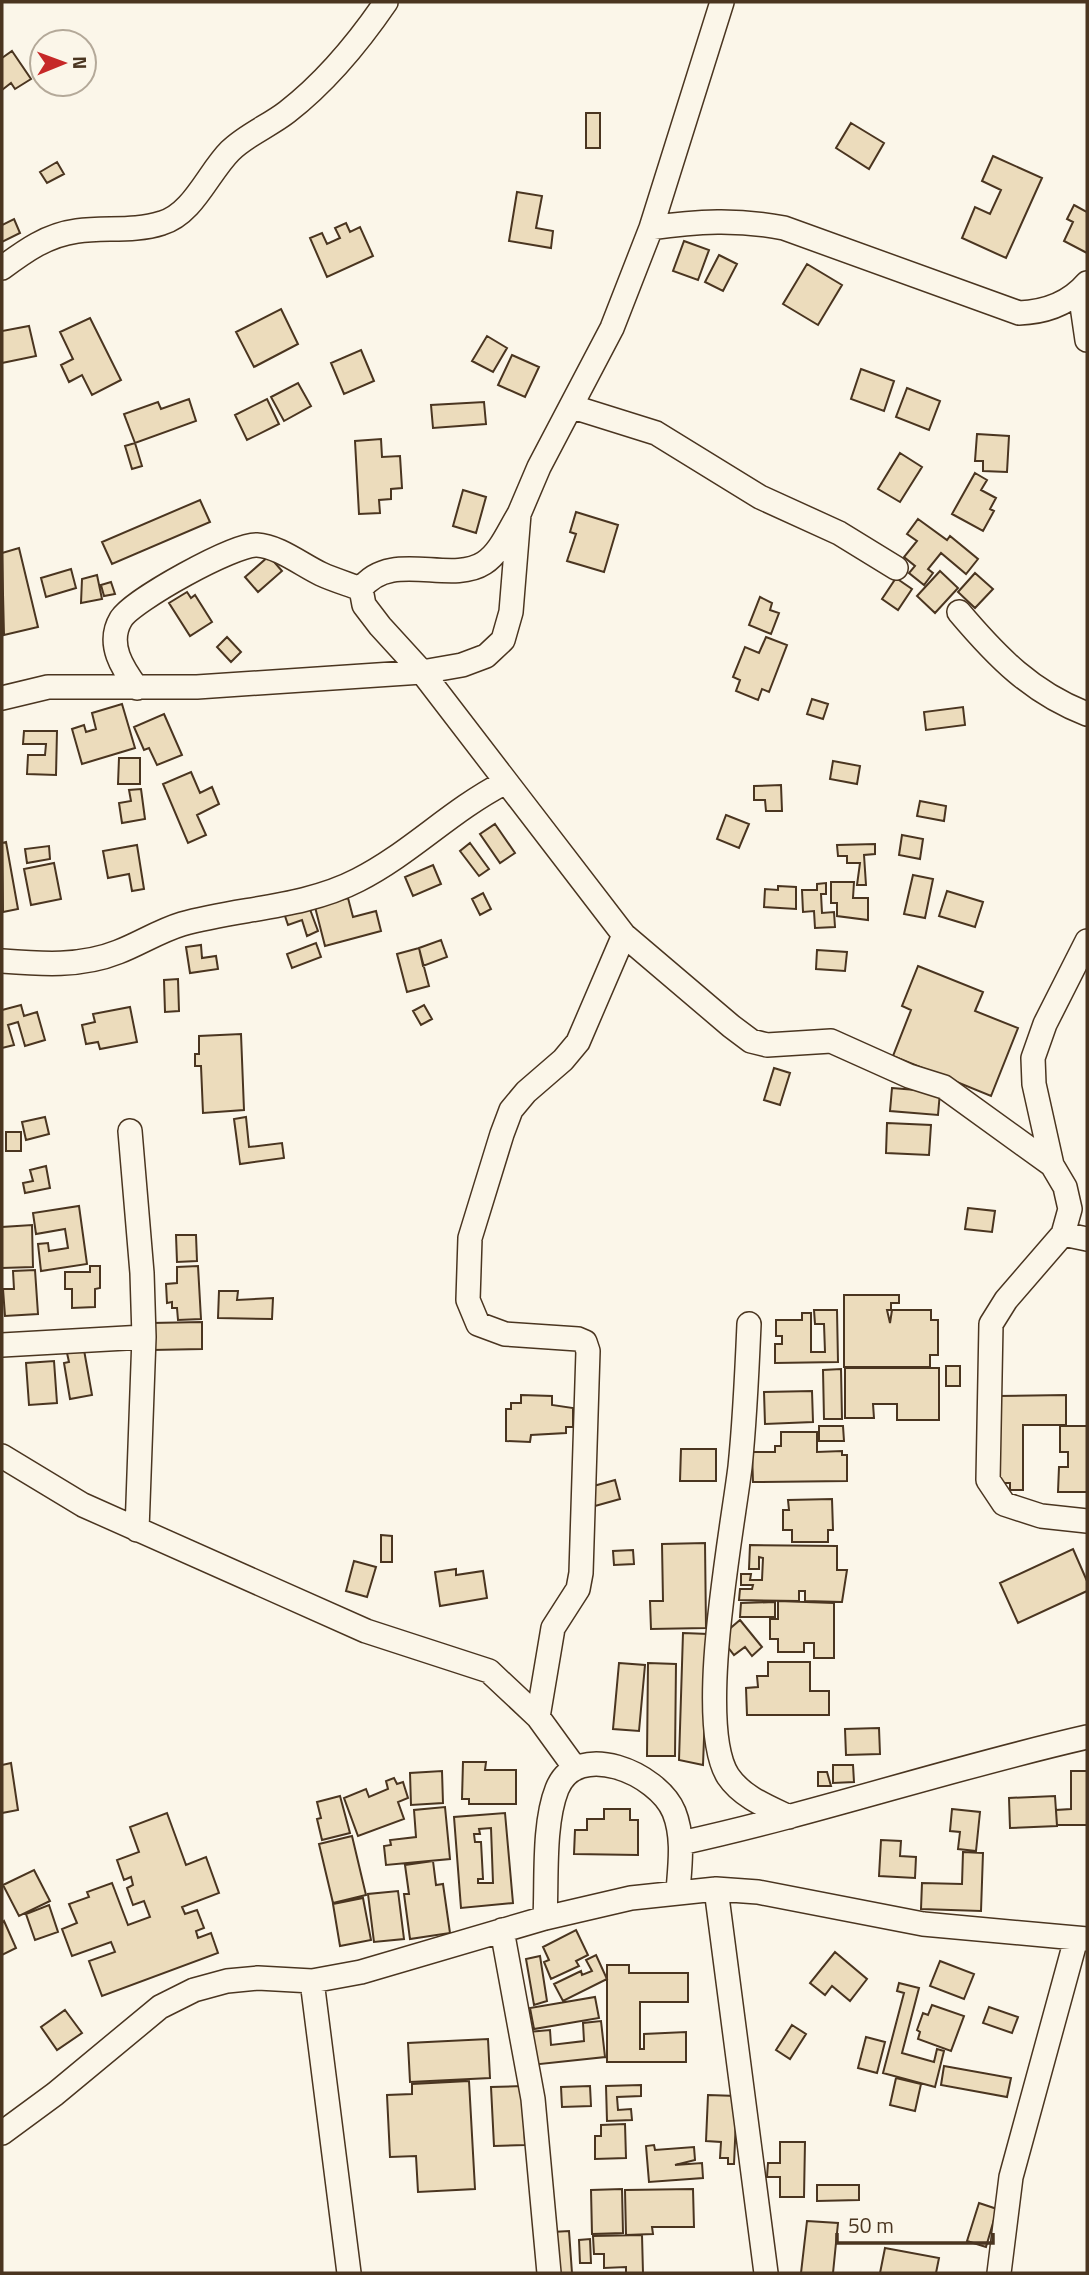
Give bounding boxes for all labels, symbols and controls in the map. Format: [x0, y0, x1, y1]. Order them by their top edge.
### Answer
north arrow [28, 28, 98, 98]
text: N [66, 56, 95, 70]
scale bar [837, 2202, 993, 2246]
text: 50 m [848, 2209, 894, 2241]

